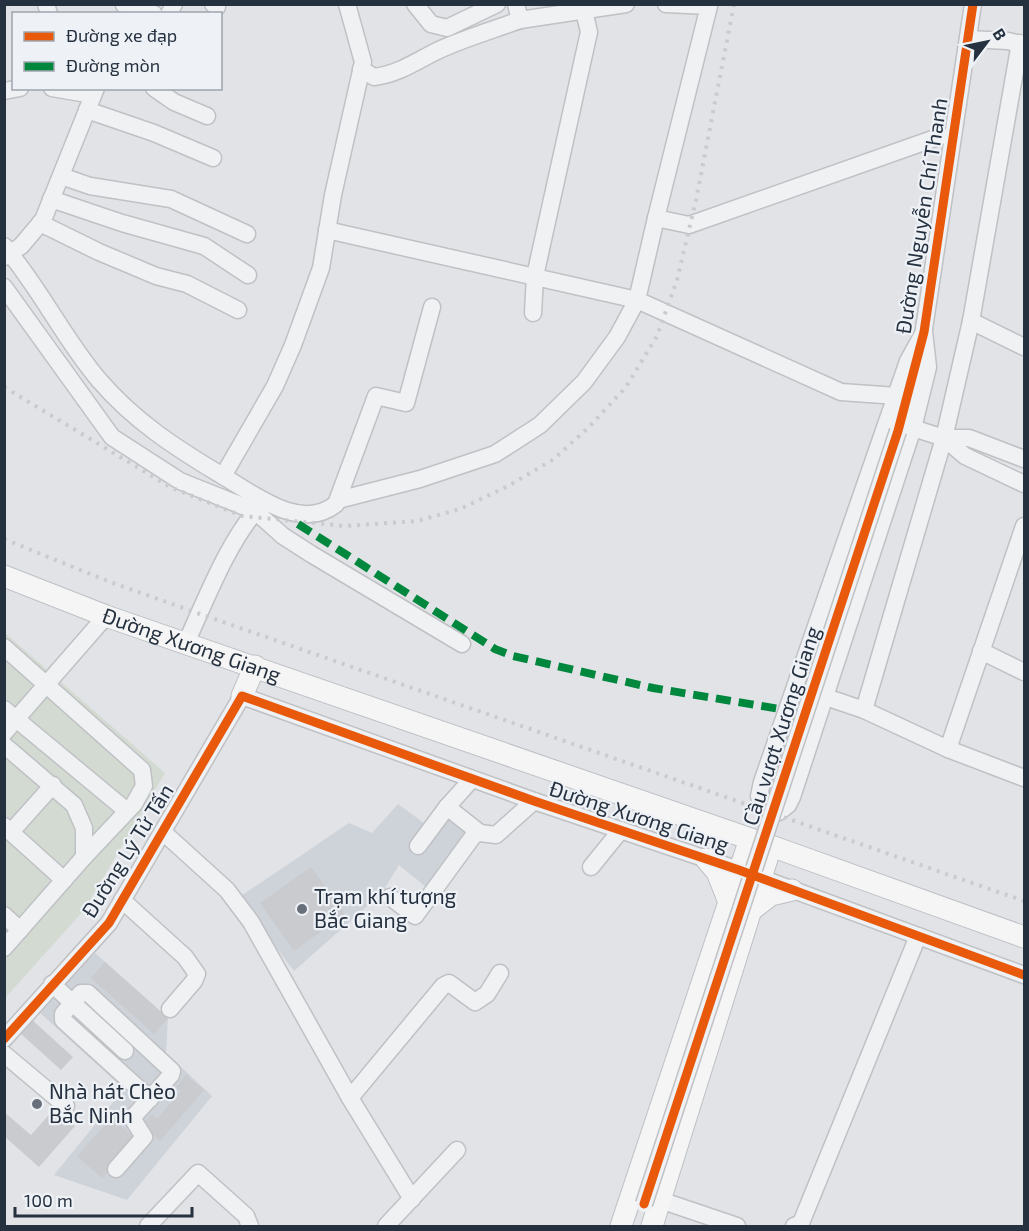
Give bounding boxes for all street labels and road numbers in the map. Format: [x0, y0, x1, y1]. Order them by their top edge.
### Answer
street label: Đường Nguyễn Chí Thanh [889, 96, 952, 336]
street label: Đường Xương Giang [99, 602, 285, 687]
street label: Cầu vượt Xương Giang [737, 622, 825, 828]
street label: Đường Xương Giang [547, 775, 733, 856]
street label: Đường Lý Tử Tấn [76, 779, 178, 922]

